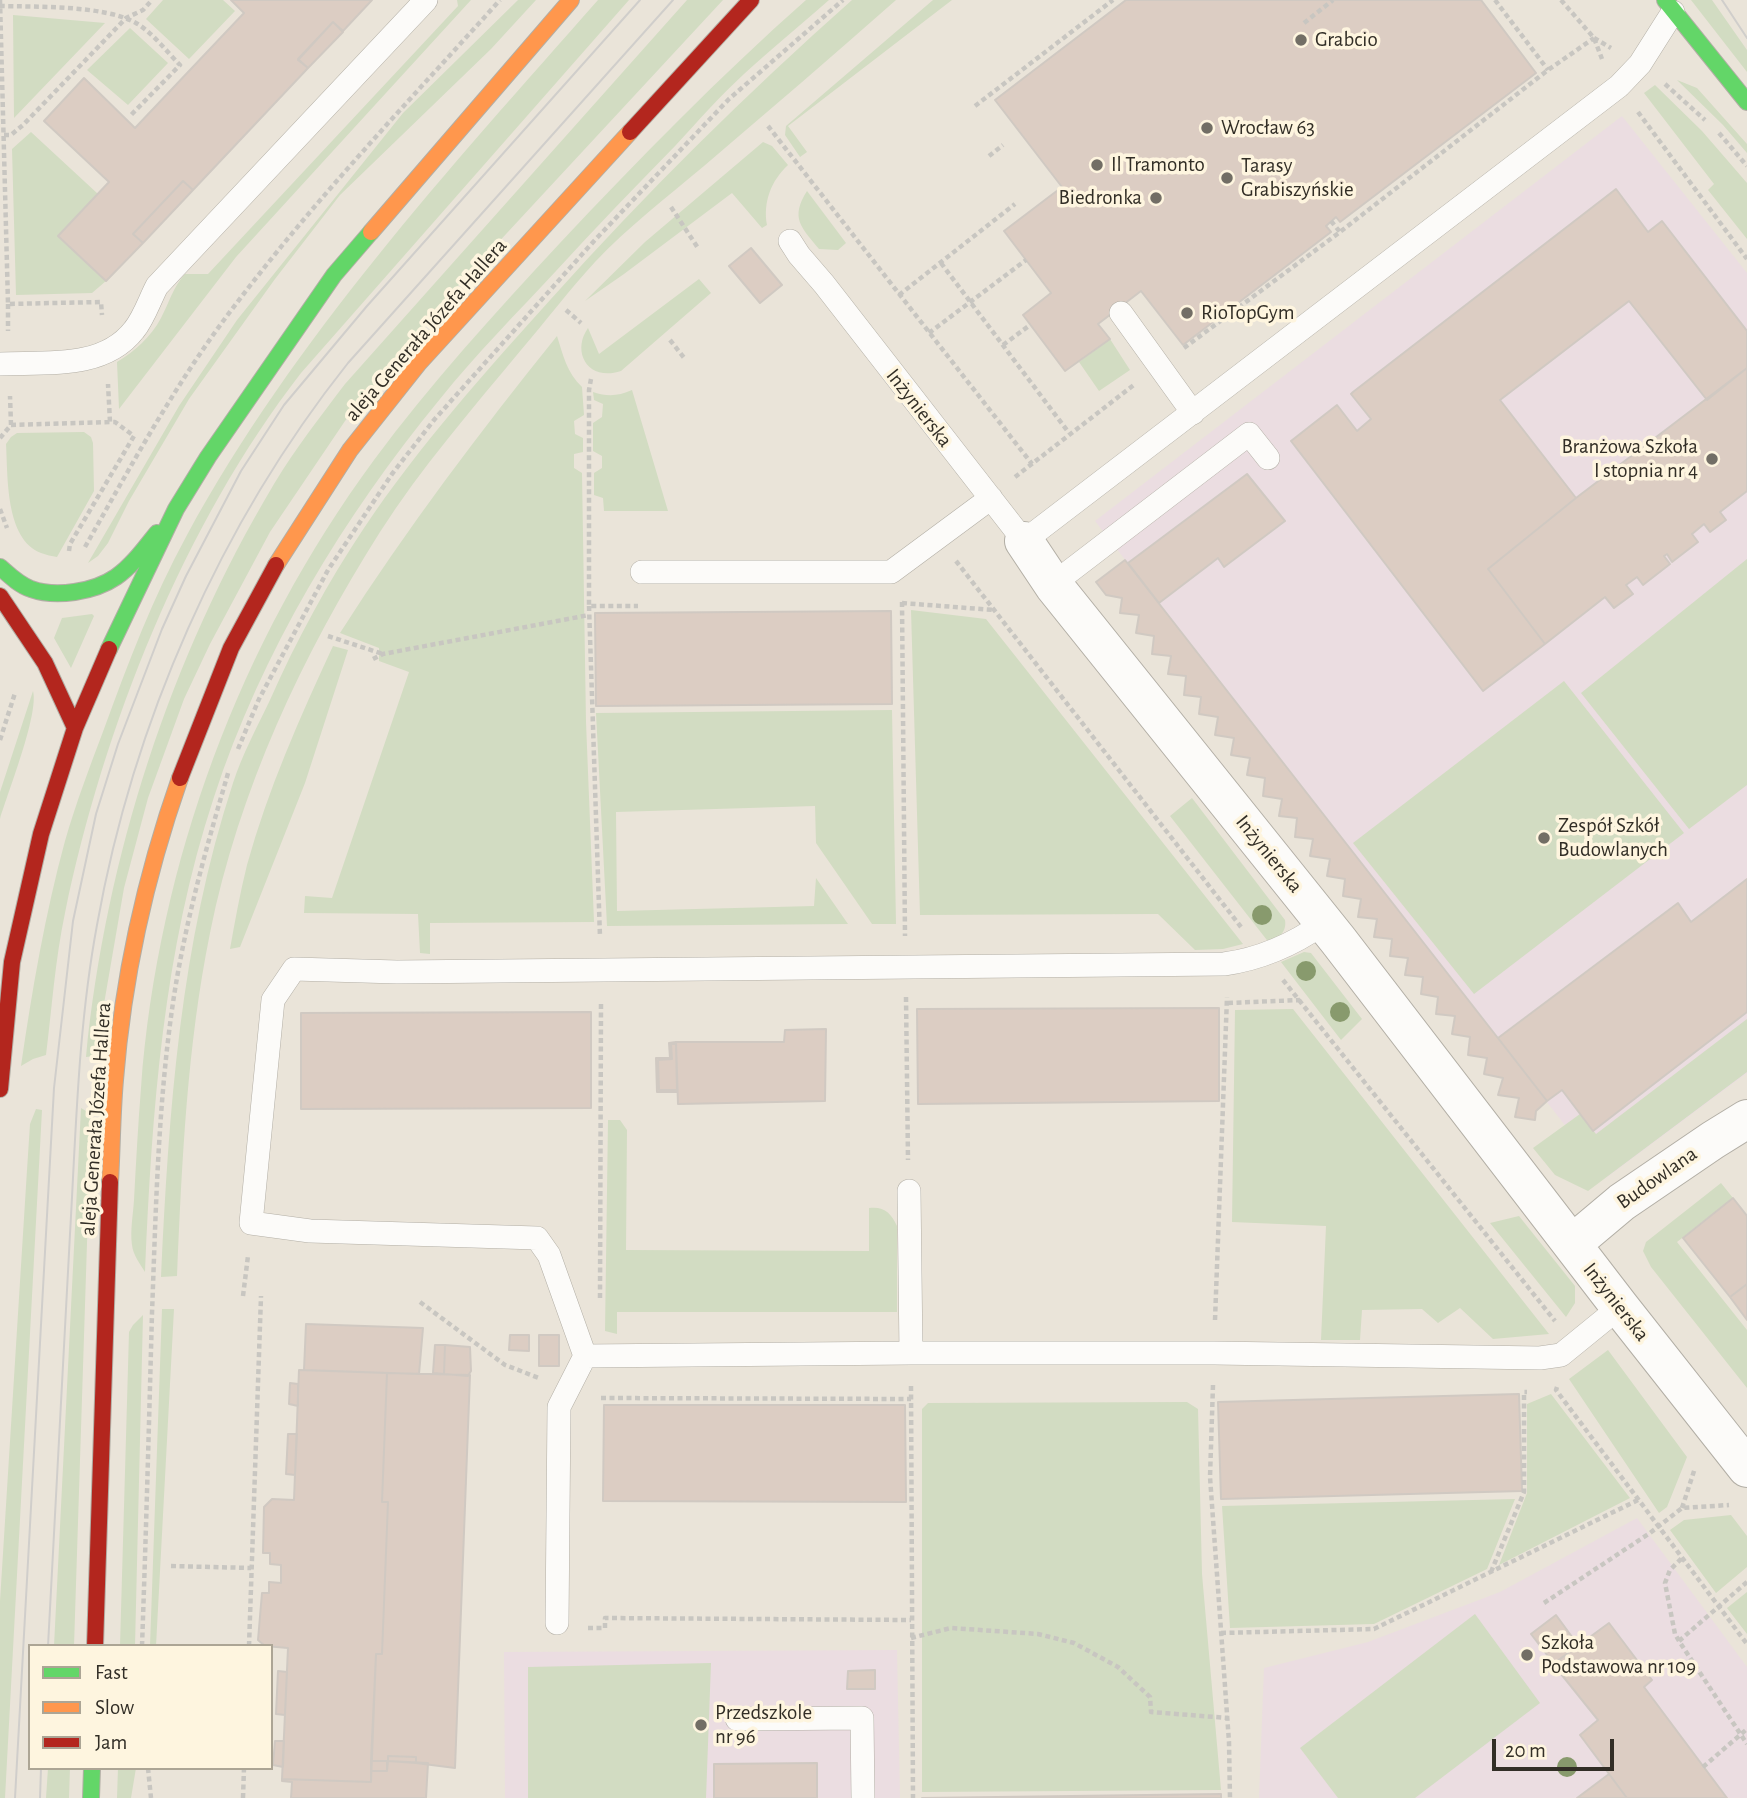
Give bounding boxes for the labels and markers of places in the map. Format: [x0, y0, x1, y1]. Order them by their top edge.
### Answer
place label: Grabcio [1315, 27, 1378, 53]
marker: Grabcio [1293, 32, 1309, 48]
place label: Wrocław 63 [1221, 115, 1315, 141]
marker: Wrocław 63 [1199, 120, 1215, 136]
place label: Il Tramonto [1111, 152, 1205, 178]
place label: Tarasy Grabiszyńskie [1241, 153, 1354, 203]
marker: Il Tramonto [1089, 157, 1105, 173]
marker: Tarasy Grabiszyńskie [1219, 170, 1235, 186]
place label: Biedronka [1059, 185, 1142, 211]
marker: Biedronka [1148, 190, 1164, 206]
place label: RioTopGym [1201, 300, 1295, 326]
marker: RioTopGym [1179, 305, 1195, 321]
place label: Branżowa Szkoła I stopnia nr 4 [1561, 434, 1698, 484]
marker: Branżowa Szkoła I stopnia nr 4 [1704, 451, 1720, 467]
place label: Zespół Szkół Budowlanych [1558, 813, 1668, 863]
marker: Zespół Szkół Budowlanych [1536, 830, 1552, 846]
place label: Szkoła Podstawowa nr 109 [1541, 1630, 1696, 1680]
marker: Szkoła Podstawowa nr 109 [1519, 1647, 1535, 1663]
place label: Przedszkole nr 96 [715, 1700, 812, 1750]
marker: Przedszkole nr 96 [693, 1717, 709, 1733]

